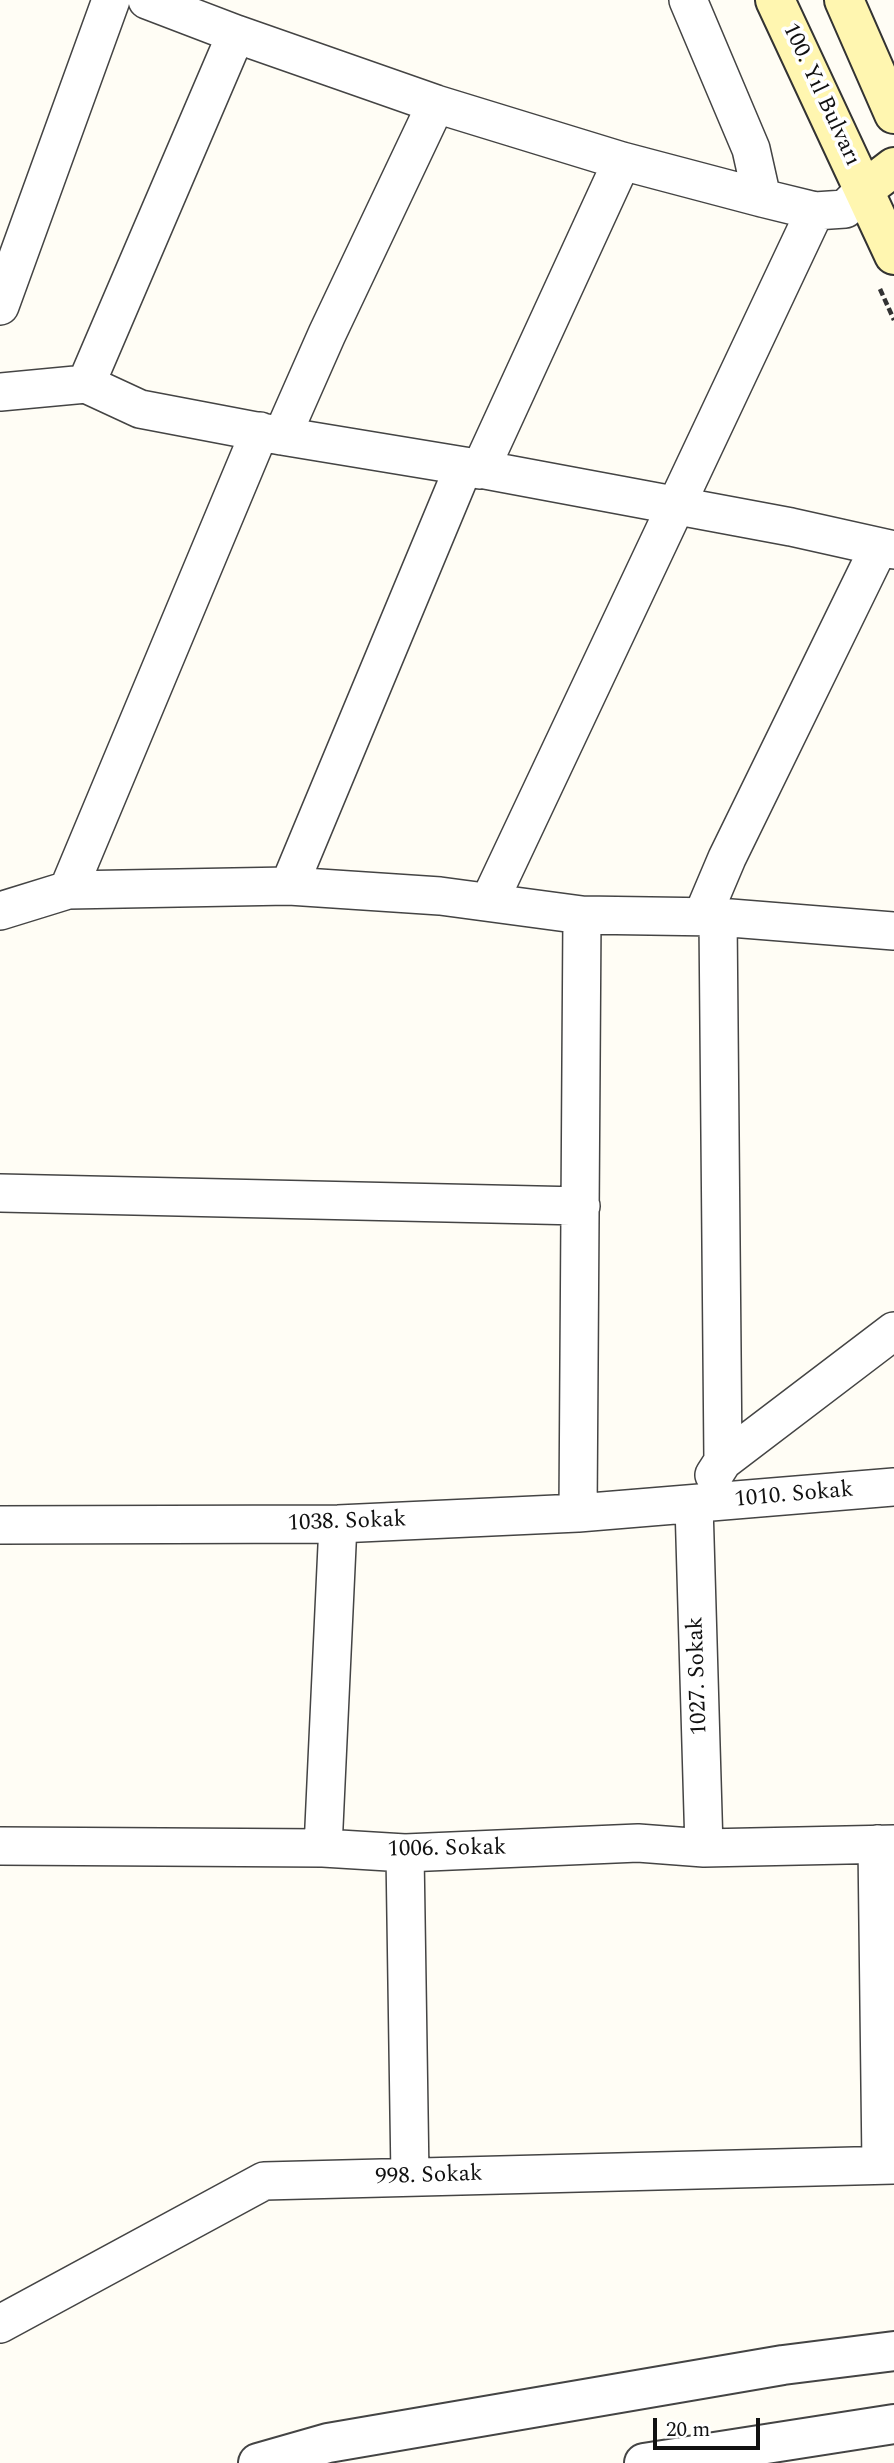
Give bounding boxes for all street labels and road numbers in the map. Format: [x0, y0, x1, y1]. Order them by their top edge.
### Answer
street label: 100. Yıl Bulvarı [775, 19, 865, 171]
street label: 1010. Sokak [733, 1477, 855, 1515]
street label: 1038. Sokak [287, 1507, 407, 1539]
street label: 1027. Sokak [683, 1616, 715, 1736]
street label: 1006. Sokak [387, 1835, 507, 1865]
street label: 998. Sokak [375, 2161, 483, 2193]

